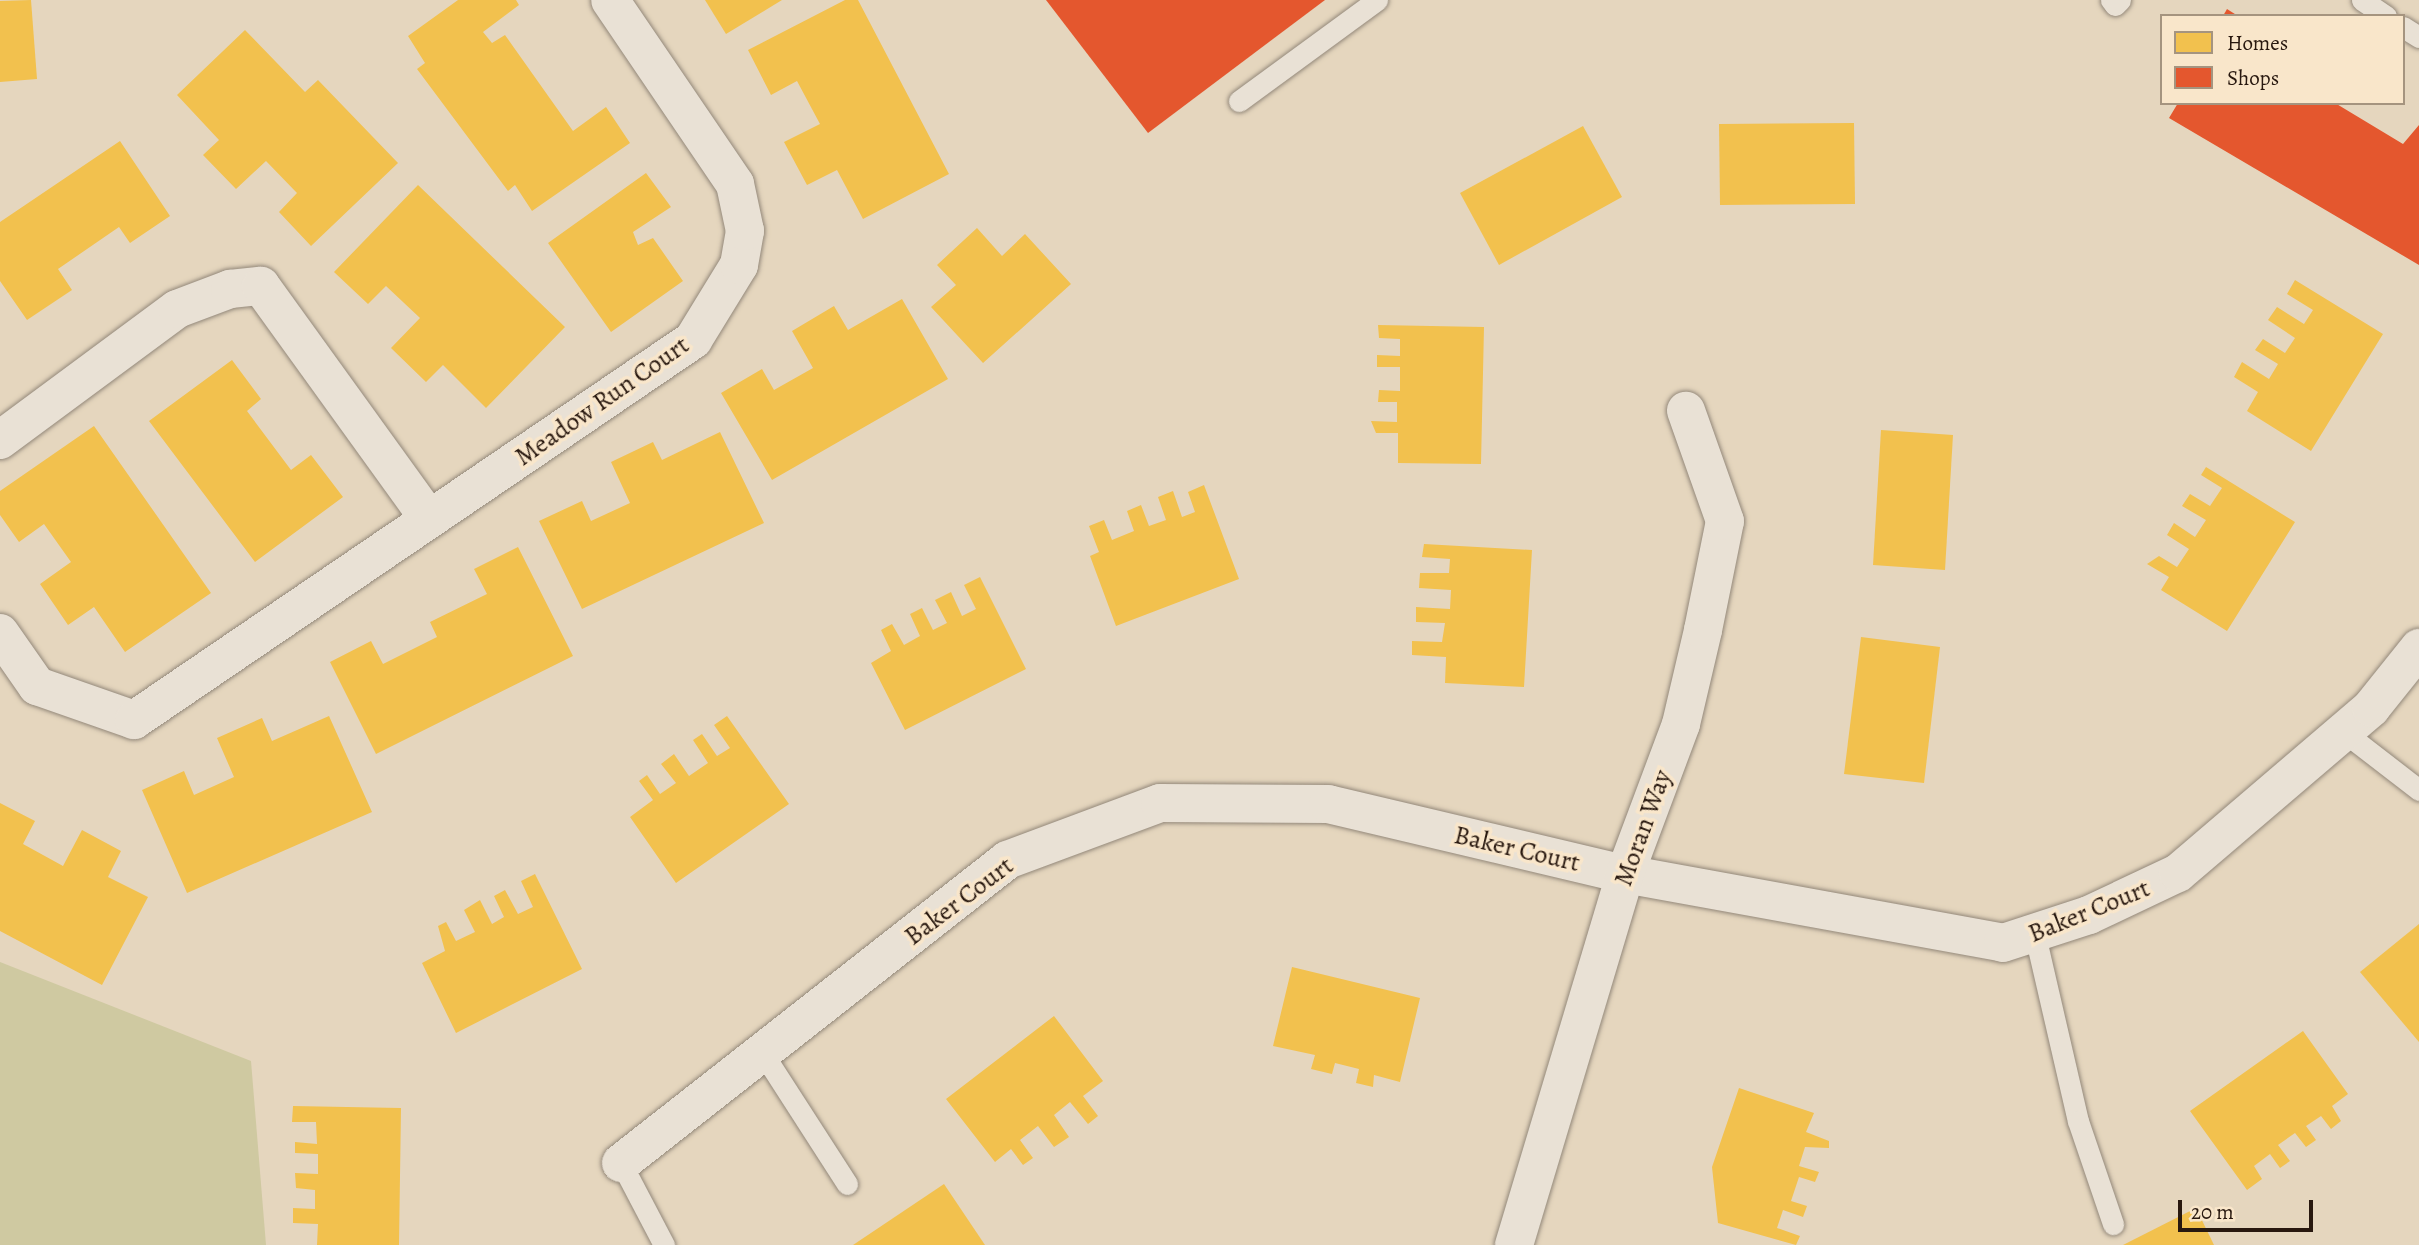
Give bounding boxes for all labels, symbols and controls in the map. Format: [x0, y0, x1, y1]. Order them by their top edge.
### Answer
legend [2160, 14, 2405, 105]
text: Homes [2227, 29, 2288, 57]
text: Shops [2227, 64, 2279, 92]
street label: Meadow Run Court [509, 329, 695, 473]
street label: Moran Way [1608, 766, 1678, 890]
street label: Baker Court [1451, 819, 1583, 879]
street label: Baker Court [898, 850, 1020, 952]
street label: Baker Court [2024, 873, 2154, 949]
scale bar [2181, 1186, 2316, 1230]
text: 20 m [2191, 1198, 2234, 1226]

